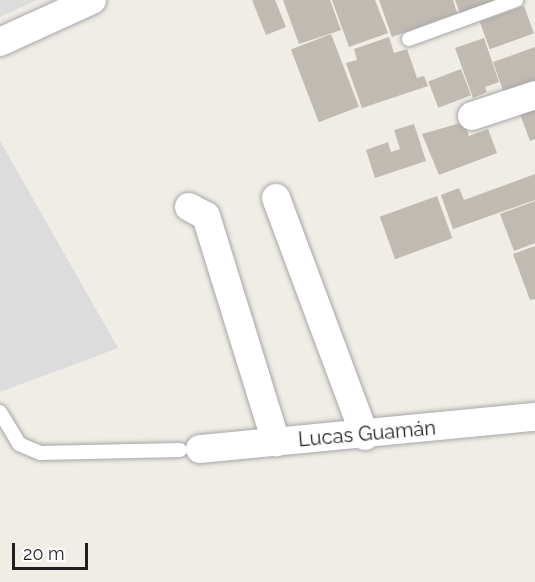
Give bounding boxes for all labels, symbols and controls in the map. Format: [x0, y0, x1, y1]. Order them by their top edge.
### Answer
street label: Lucas Guamán [297, 416, 437, 452]
scale bar [15, 531, 92, 569]
text: 20 m [23, 543, 65, 564]

